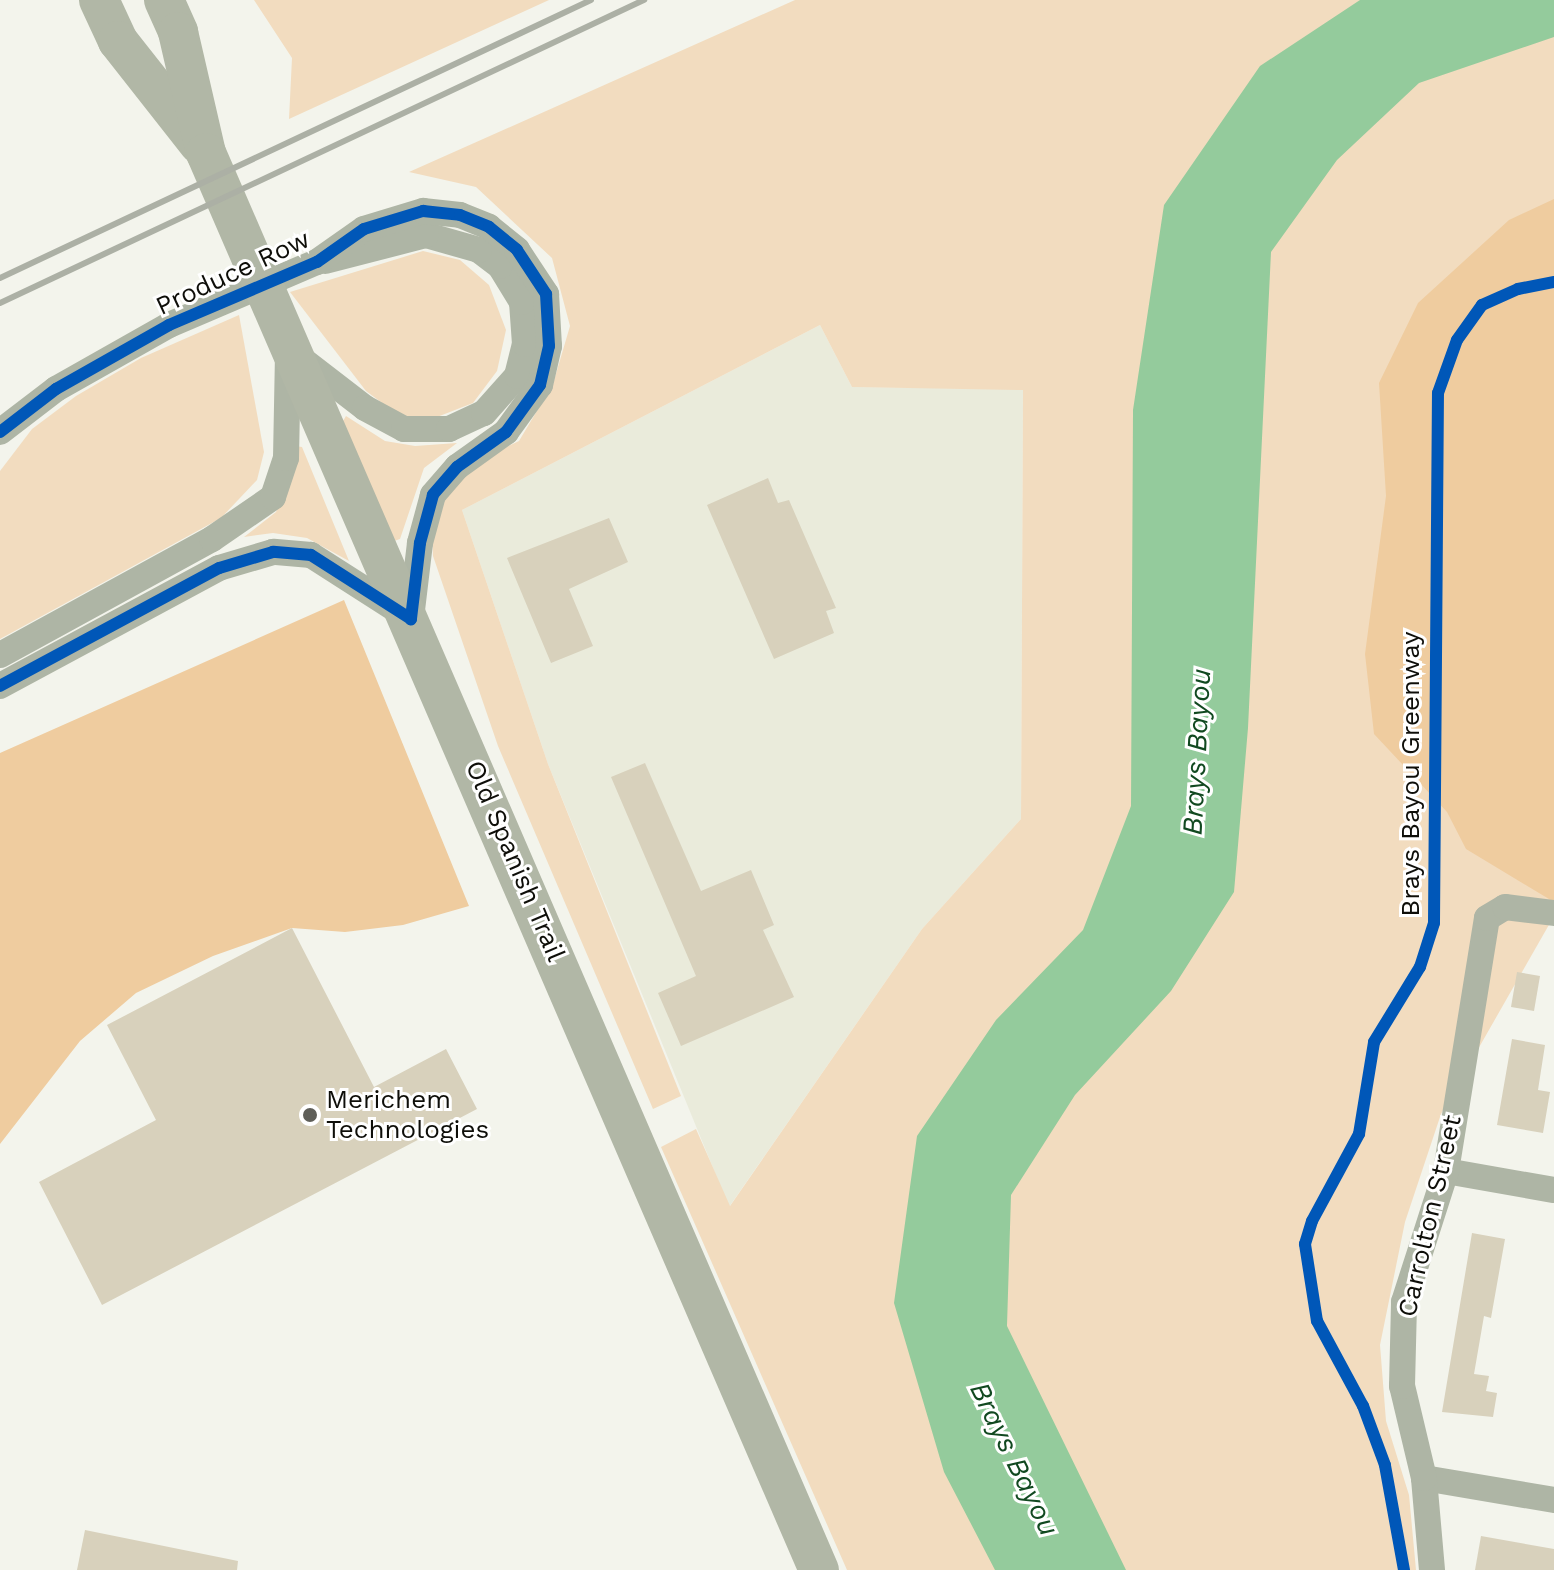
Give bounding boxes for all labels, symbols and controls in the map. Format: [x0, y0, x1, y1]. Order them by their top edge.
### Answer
street label: Produce Row [151, 224, 315, 322]
street label: Brays Bayou Greenway [1395, 631, 1427, 917]
water label: Brays Bayou [1176, 668, 1218, 836]
street label: Old Spanish Trail [459, 756, 571, 966]
place label: Merichem Technologies [326, 1084, 489, 1146]
marker: Merichem Technologies [301, 1106, 319, 1124]
street label: Carrolton Street [1392, 1112, 1468, 1320]
water label: Brays Bayou [962, 1377, 1066, 1541]

